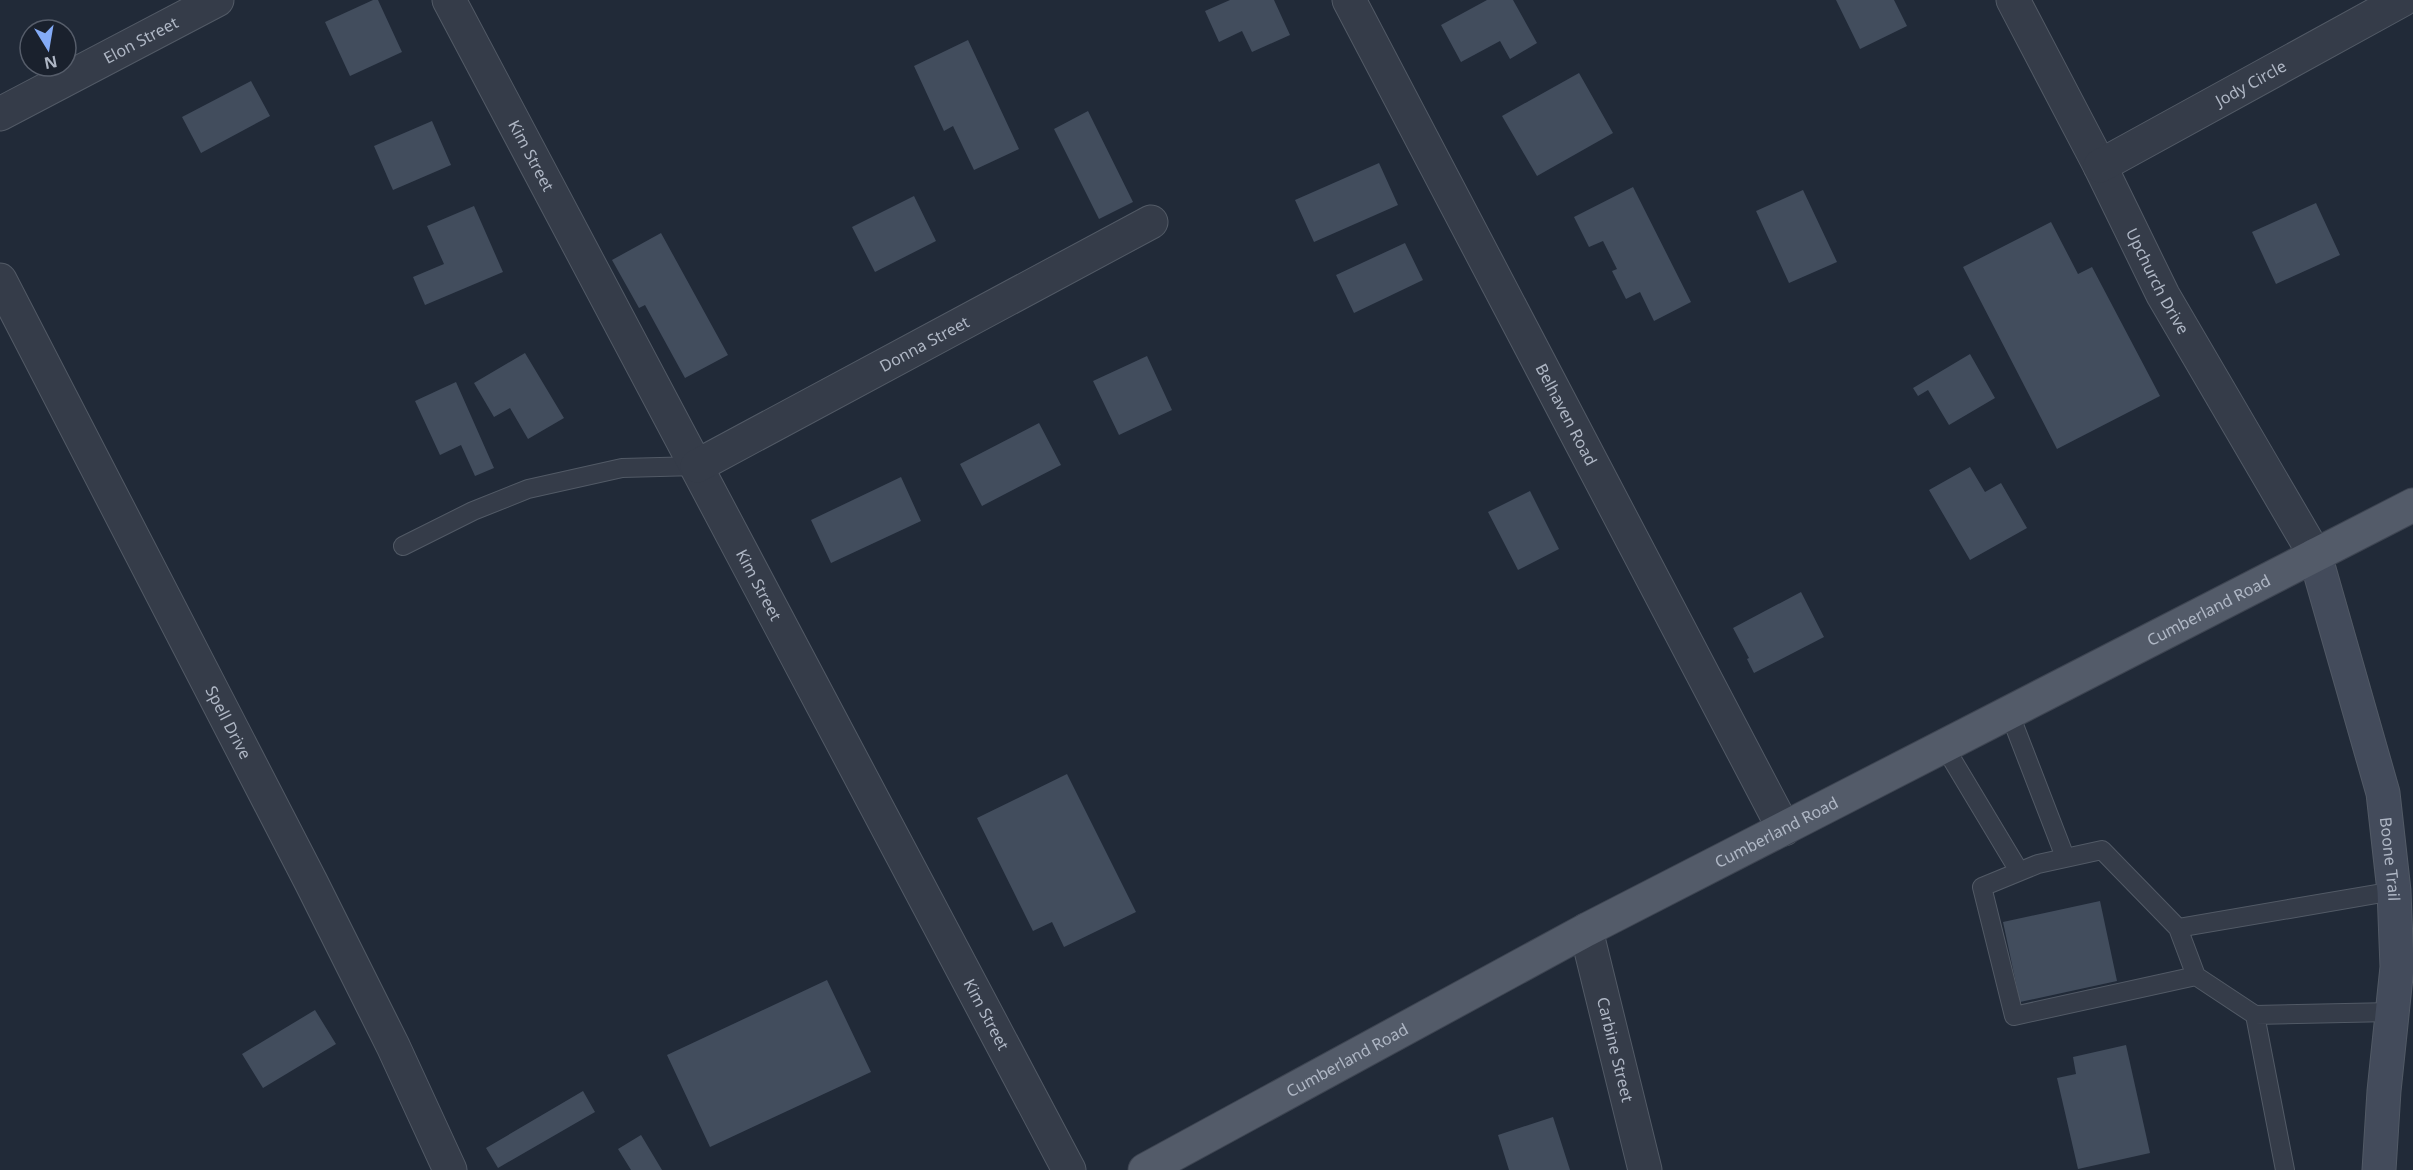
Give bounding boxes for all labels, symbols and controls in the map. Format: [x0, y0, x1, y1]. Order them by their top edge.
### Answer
street label: Elon Street [100, 11, 182, 69]
north arrow [18, 18, 78, 78]
text: N [42, 51, 59, 75]
street label: Jody Circle [2210, 55, 2290, 112]
street label: Kim Street [503, 116, 559, 195]
street label: Upchurch Drive [2121, 224, 2194, 338]
street label: Donna Street [875, 311, 973, 377]
street label: Belhaven Road [1531, 360, 1602, 469]
street label: Kim Street [731, 545, 787, 625]
street label: Cumberland Road [2143, 569, 2274, 651]
street label: Spell Drive [201, 682, 257, 763]
street label: Cumberland Road [1711, 791, 1842, 873]
street label: Boone Trail [2375, 816, 2405, 902]
street label: Kim Street [959, 975, 1015, 1054]
street label: Carbine Street [1592, 995, 1639, 1104]
street label: Cumberland Road [1282, 1018, 1412, 1102]

